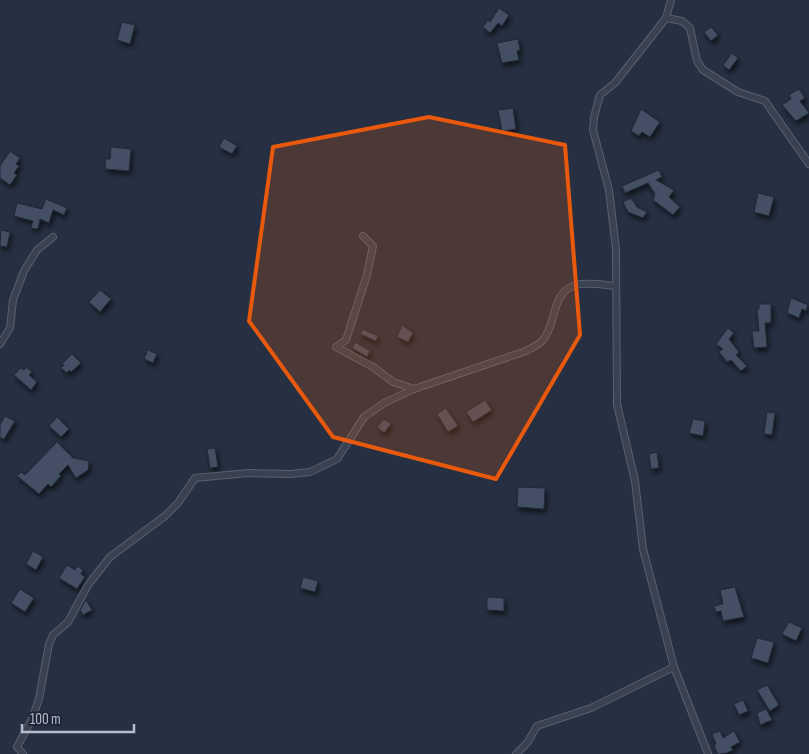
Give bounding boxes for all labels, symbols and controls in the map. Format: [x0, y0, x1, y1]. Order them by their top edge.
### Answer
scale bar [22, 702, 135, 734]
text: 100 m [30, 710, 61, 729]

